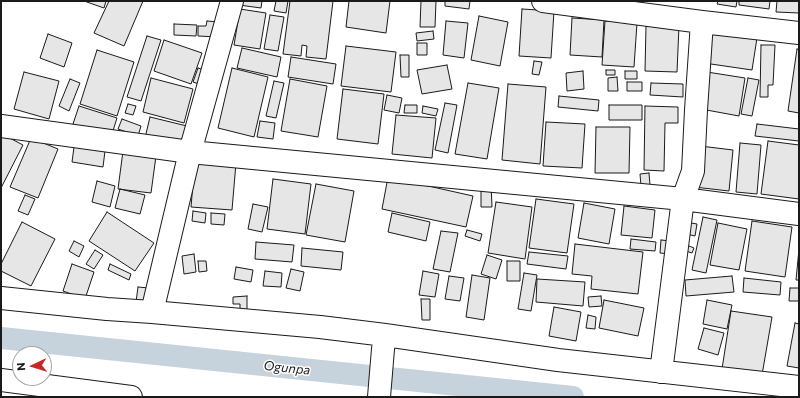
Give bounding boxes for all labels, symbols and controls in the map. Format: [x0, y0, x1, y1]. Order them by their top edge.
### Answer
north arrow [12, 346, 52, 386]
water label: Ogunpa [263, 358, 311, 378]
text: N [14, 362, 27, 371]

